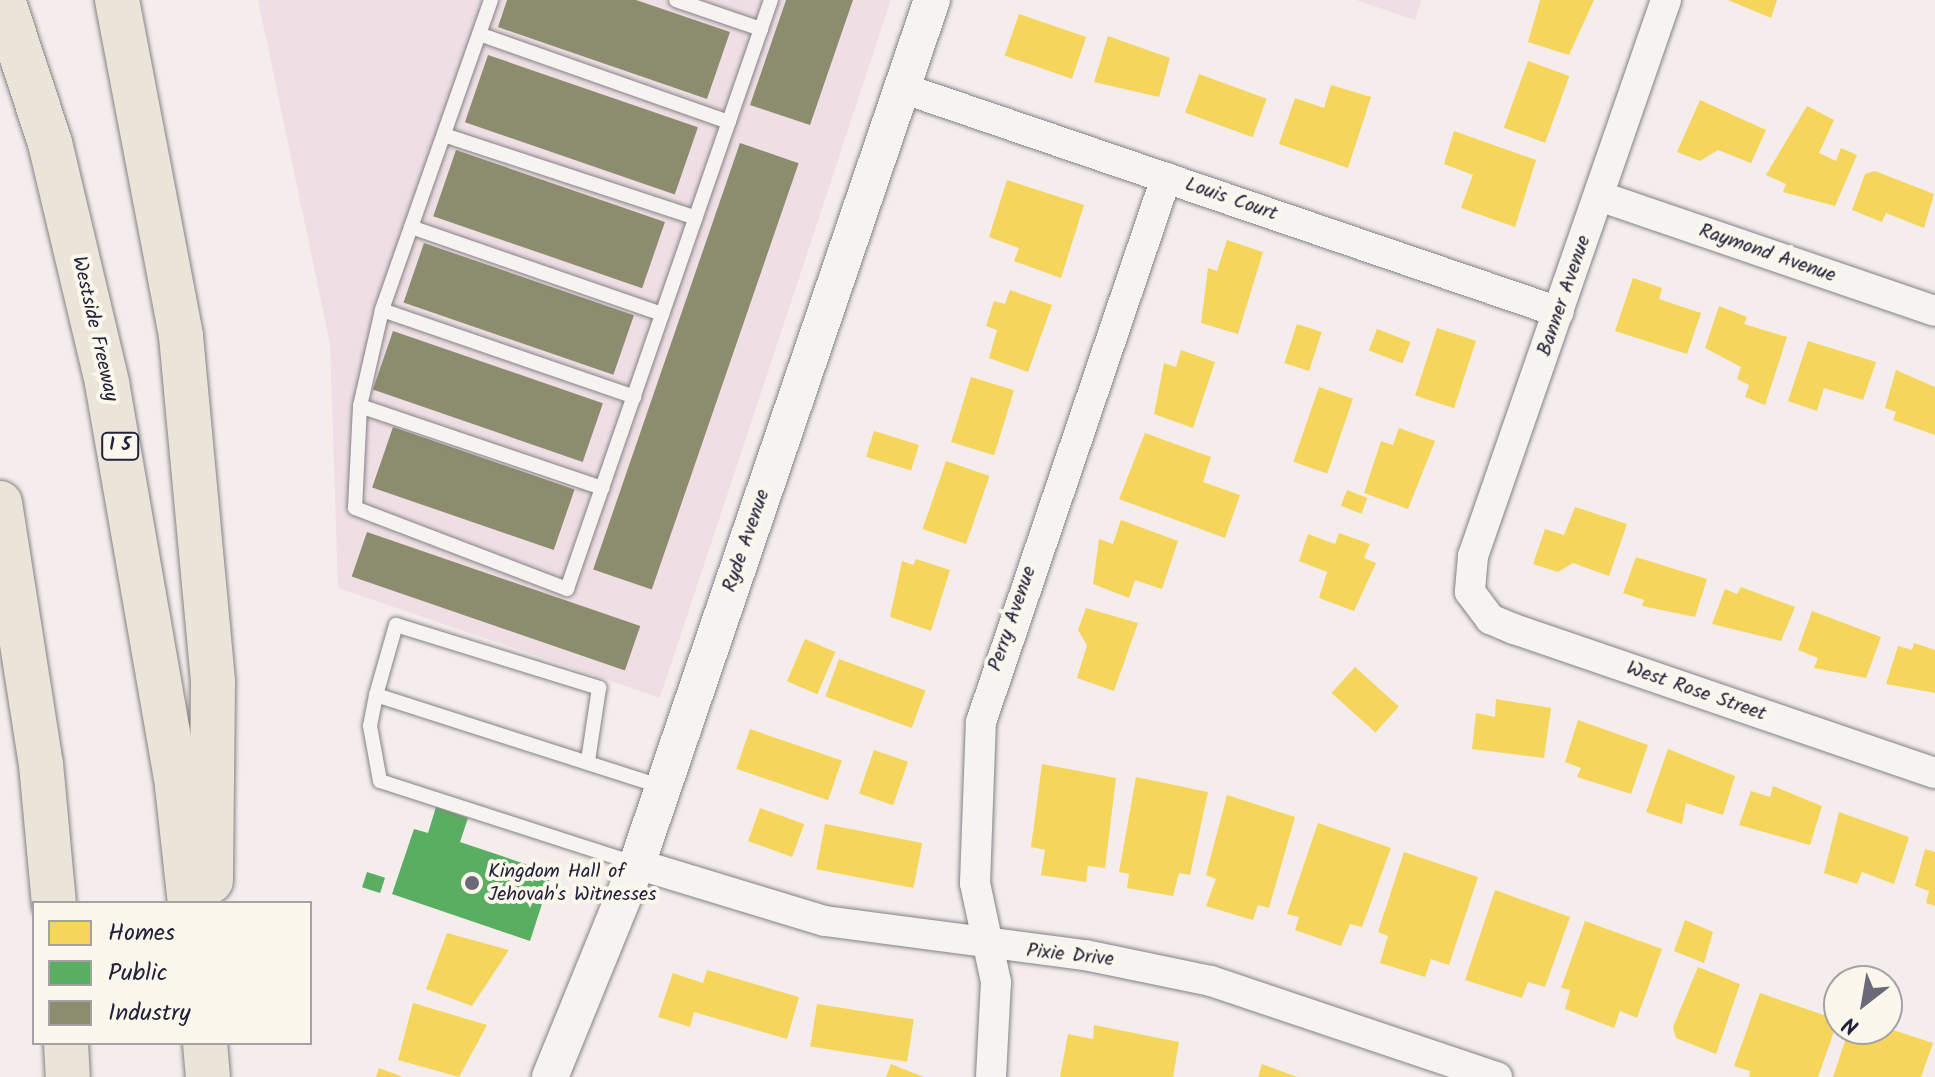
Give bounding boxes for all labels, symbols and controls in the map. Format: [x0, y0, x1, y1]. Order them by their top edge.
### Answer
street label: Louis Court [1182, 173, 1280, 227]
street label: Raymond Avenue [1696, 219, 1838, 289]
street label: Banner Avenue [1533, 233, 1597, 359]
street label: Westside Freeway [66, 254, 122, 404]
road number: I 5 [100, 432, 140, 460]
street label: Ryde Avenue [718, 487, 776, 595]
street label: Perry Avenue [984, 563, 1042, 675]
street label: West Rose Street [1623, 657, 1769, 727]
place label: Kingdom Hall of Jehovah's Witnesses [488, 860, 656, 907]
marker: Kingdom Hall of Jehovah's Witnesses [463, 874, 481, 892]
legend [32, 901, 312, 1045]
text: Homes [108, 914, 175, 953]
street label: Pixie Drive [1025, 939, 1115, 973]
text: Public [108, 954, 167, 993]
north arrow [1823, 965, 1903, 1045]
text: Industry [108, 994, 190, 1033]
text: N [1836, 1006, 1866, 1043]

